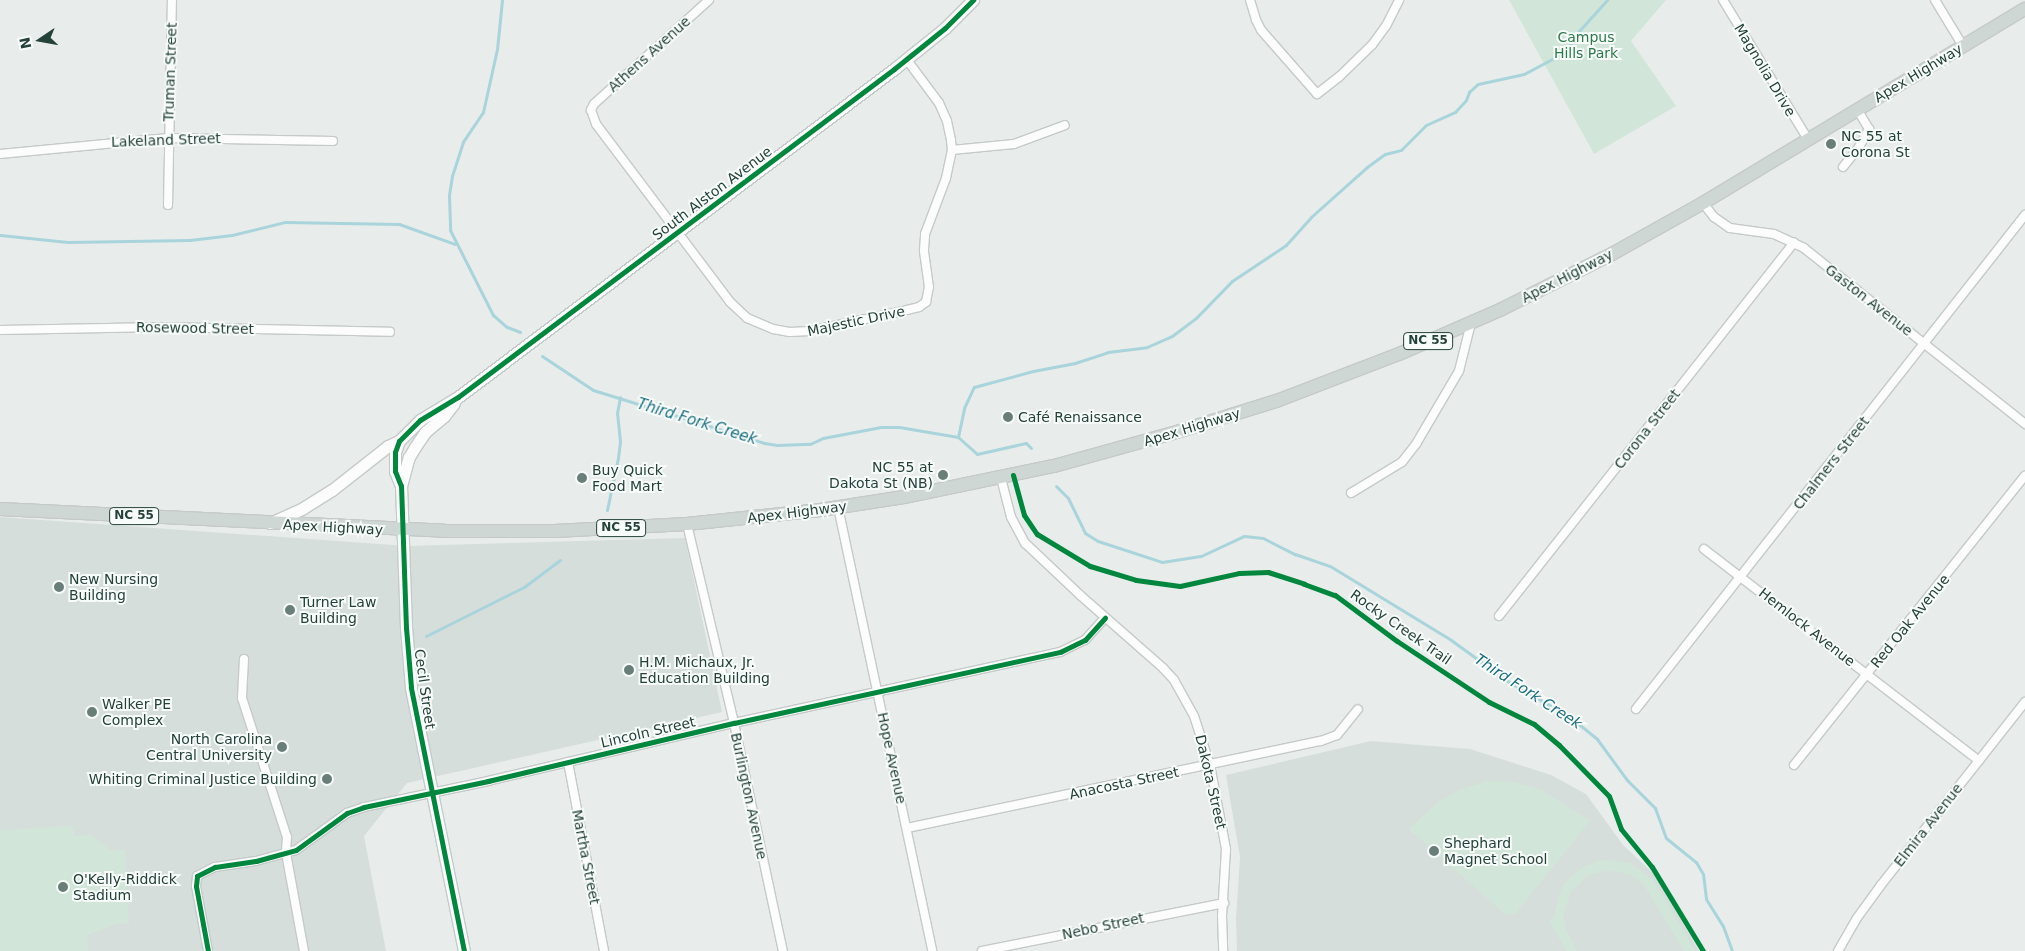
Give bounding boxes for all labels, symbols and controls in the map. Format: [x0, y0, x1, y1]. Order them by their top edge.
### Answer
street label: Athens Avenue [604, 13, 694, 95]
north arrow [15, 15, 65, 65]
street label: Magnolia Drive [1731, 21, 1799, 119]
street label: Truman Street [160, 22, 180, 122]
park label: Campus Hills Park [1554, 29, 1618, 62]
text: N [16, 36, 34, 51]
street label: Apex Highway [1871, 40, 1965, 106]
place label: NC 55 at Corona St [1841, 128, 1910, 160]
street label: Lakeland Street [111, 130, 221, 150]
marker: NC 55 at Corona St [1825, 138, 1837, 150]
street label: South Alston Avenue [649, 143, 775, 243]
street label: Apex Highway [1519, 246, 1615, 306]
street label: Gaston Avenue [1822, 261, 1916, 339]
street label: Majestic Drive [806, 302, 906, 340]
street label: Rosewood Street [136, 319, 254, 337]
road number: NC 55 [1403, 332, 1453, 351]
street label: Corona Street [1611, 386, 1683, 472]
water label: Third Fork Creek [635, 395, 759, 449]
street label: Apex Highway [1142, 404, 1242, 450]
place label: Café Renaissance [1018, 409, 1142, 425]
marker: Café Renaissance [1002, 411, 1014, 423]
street label: Chalmers Street [1789, 413, 1873, 513]
place label: NC 55 at Dakota St (NB) [829, 459, 933, 492]
place label: Buy Quick Food Mart [592, 462, 663, 494]
marker: NC 55 at Dakota St (NB) [937, 469, 949, 481]
marker: Buy Quick Food Mart [576, 472, 588, 484]
street label: Apex Highway [746, 498, 848, 526]
road number: NC 55 [109, 506, 159, 526]
street label: Apex Highway [283, 516, 383, 538]
road number: NC 55 [596, 518, 646, 538]
place label: New Nursing Building [69, 571, 158, 604]
street label: Red Oak Avenue [1867, 571, 1953, 671]
marker: New Nursing Building [53, 581, 65, 593]
street label: Hemlock Avenue [1756, 584, 1858, 670]
street label: Rocky Creek Trail [1347, 586, 1455, 668]
place label: Turner Law Building [300, 594, 376, 626]
marker: Turner Law Building [284, 604, 296, 616]
street label: Cecil Street [411, 648, 439, 730]
water label: Third Fork Creek [1471, 651, 1585, 733]
place label: H.M. Michaux, Jr. Education Building [639, 654, 770, 686]
marker: H.M. Michaux, Jr. Education Building [623, 664, 635, 676]
place label: Walker PE Complex [102, 696, 171, 729]
marker: Walker PE Complex [86, 706, 98, 718]
street label: Hope Avenue [874, 711, 910, 805]
street label: Lincoln Street [599, 713, 697, 751]
place label: North Carolina Central University [146, 731, 272, 764]
street label: Burlington Avenue [727, 731, 771, 861]
street label: Dakota Street [1192, 733, 1230, 831]
marker: North Carolina Central University [276, 741, 288, 753]
street label: Anacosta Street [1068, 763, 1180, 803]
place label: Whiting Criminal Justice Building [89, 771, 317, 787]
marker: Whiting Criminal Justice Building [321, 773, 333, 785]
street label: Elmira Avenue [1890, 780, 1966, 870]
street label: Martha Street [569, 808, 603, 906]
place label: Shephard Magnet School [1444, 835, 1547, 868]
marker: Shephard Magnet School [1428, 845, 1440, 857]
place label: O'Kelly-Riddick Stadium [73, 871, 177, 904]
marker: O'Kelly-Riddick Stadium [57, 881, 69, 893]
street label: Nebo Street [1060, 909, 1146, 943]

